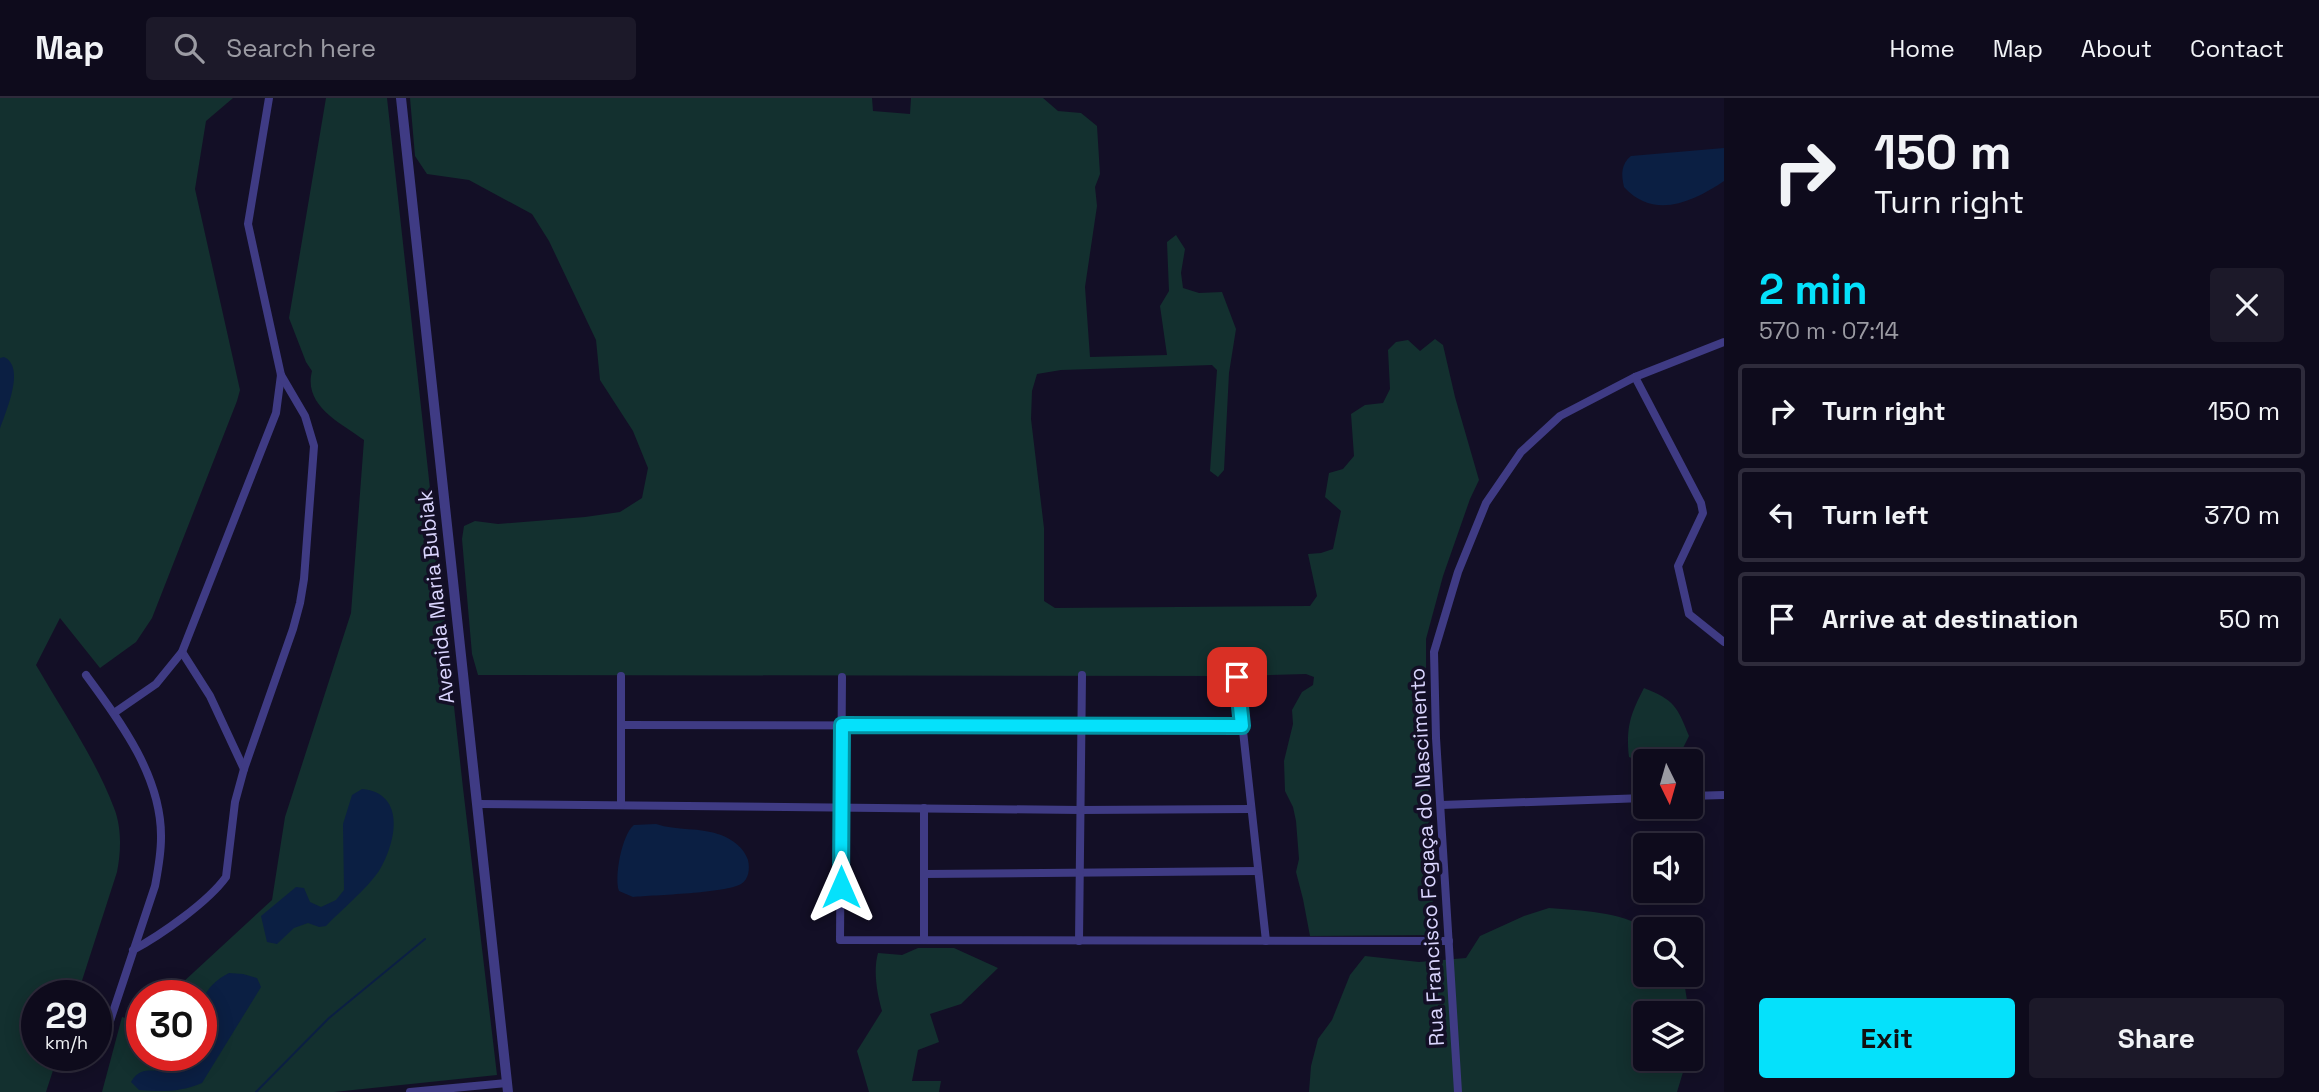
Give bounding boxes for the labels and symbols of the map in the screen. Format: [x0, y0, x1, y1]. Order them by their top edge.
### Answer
street label: Avenida Maria Bubiak [411, 489, 460, 705]
pin [1207, 647, 1267, 707]
street label: Rua Francisco Fogaça do Nascimento [1403, 667, 1450, 1047]
north arrow [1633, 749, 1703, 819]
position arrow [804, 850, 878, 924]
speed limit sign: 30 [126, 980, 217, 1071]

